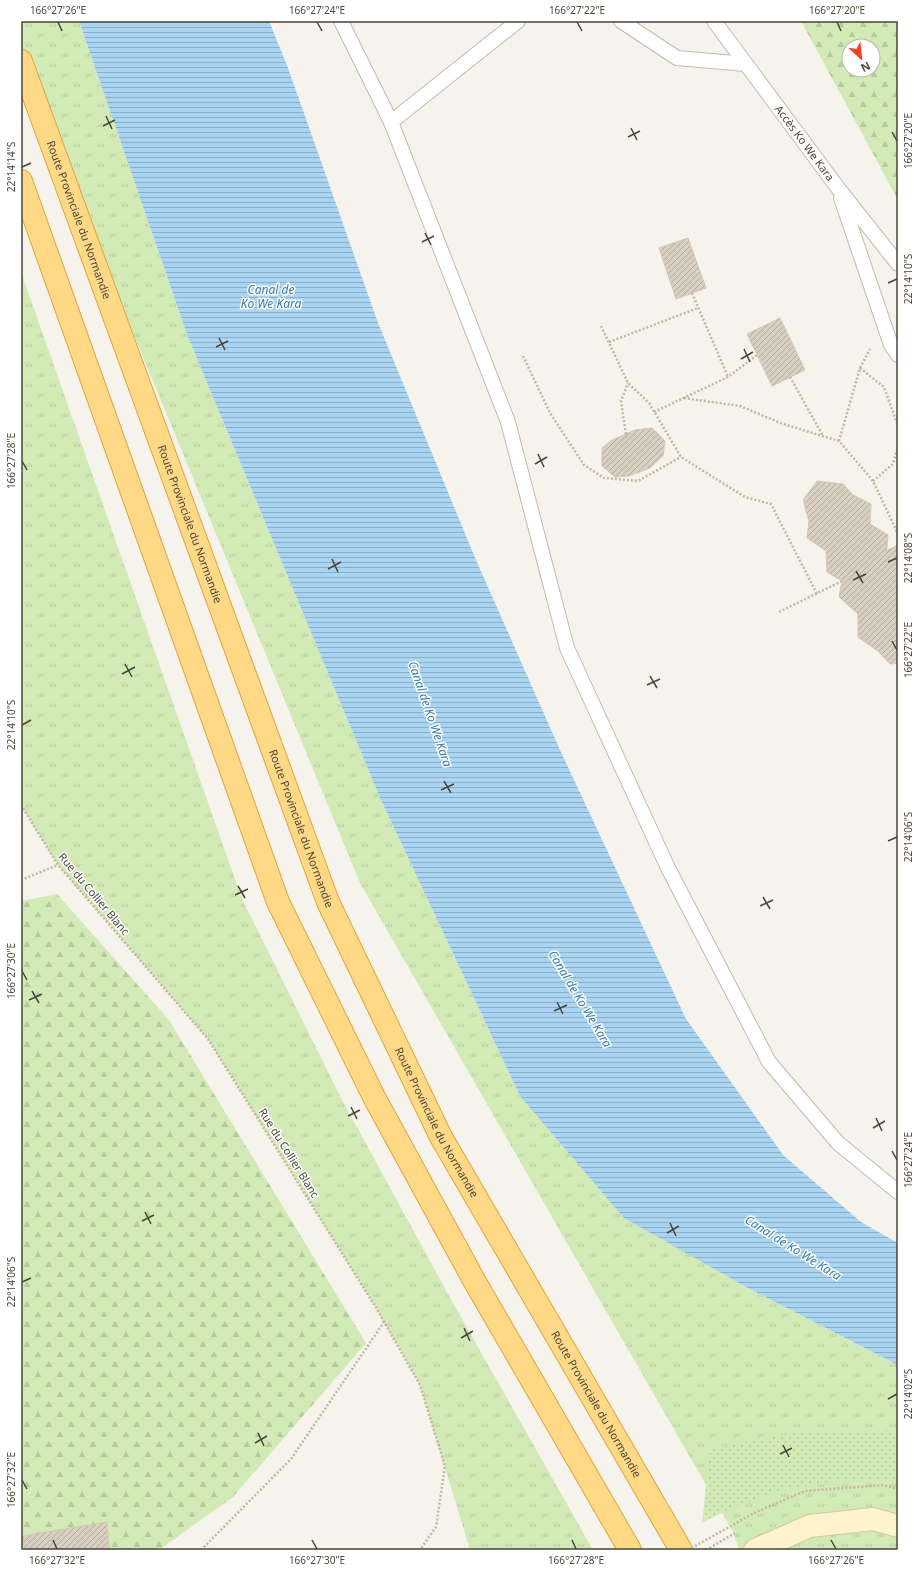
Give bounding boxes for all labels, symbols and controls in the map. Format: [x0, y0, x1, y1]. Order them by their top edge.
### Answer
text: 166°27'26"E [30, 3, 86, 17]
text: 166°27'24"E [289, 3, 345, 17]
text: 166°27'22"E [549, 3, 605, 17]
text: 166°27'20"E [809, 3, 865, 17]
north arrow [841, 38, 881, 78]
text: N [858, 59, 873, 76]
street label: Accès Ko We Kara [772, 102, 838, 184]
text: 166°27'20"E [901, 113, 915, 169]
street label: Route Provinciale du Normandie [44, 138, 115, 301]
text: 22°14'14"S [4, 141, 18, 192]
text: 22°14'10"S [901, 253, 915, 304]
water label: Canal de Ko We Kara [241, 281, 302, 312]
text: 166°27'28"E [4, 433, 18, 489]
street label: Route Provinciale du Normandie [155, 443, 226, 605]
text: 22°14'08"S [901, 532, 915, 583]
text: 166°27'22"E [901, 622, 915, 678]
water label: Canal de Ko We Kara [404, 659, 457, 769]
text: 22°14'10"S [4, 699, 18, 750]
street label: Route Provinciale du Normandie [266, 747, 338, 910]
text: 22°14'06"S [901, 811, 915, 862]
street label: Rue du Collier Blanc [56, 849, 133, 938]
text: 166°27'30"E [4, 943, 18, 999]
water label: Canal de Ko We Kara [545, 947, 616, 1051]
street label: Route Provinciale du Normandie [392, 1045, 482, 1200]
street label: Rue du Collier Blanc [256, 1105, 323, 1200]
text: 166°27'24"E [901, 1132, 915, 1188]
water label: Canal de Ko We Kara [742, 1211, 845, 1284]
text: 22°14'06"S [4, 1256, 18, 1307]
street label: Route Provinciale du Normandie [548, 1328, 645, 1480]
text: 22°14'02"S [901, 1368, 915, 1419]
text: 166°27'32"E [4, 1452, 18, 1508]
text: 166°27'32"E [29, 1553, 85, 1567]
text: 166°27'30"E [289, 1553, 345, 1567]
text: 166°27'28"E [548, 1553, 604, 1567]
text: 166°27'26"E [808, 1553, 864, 1567]

